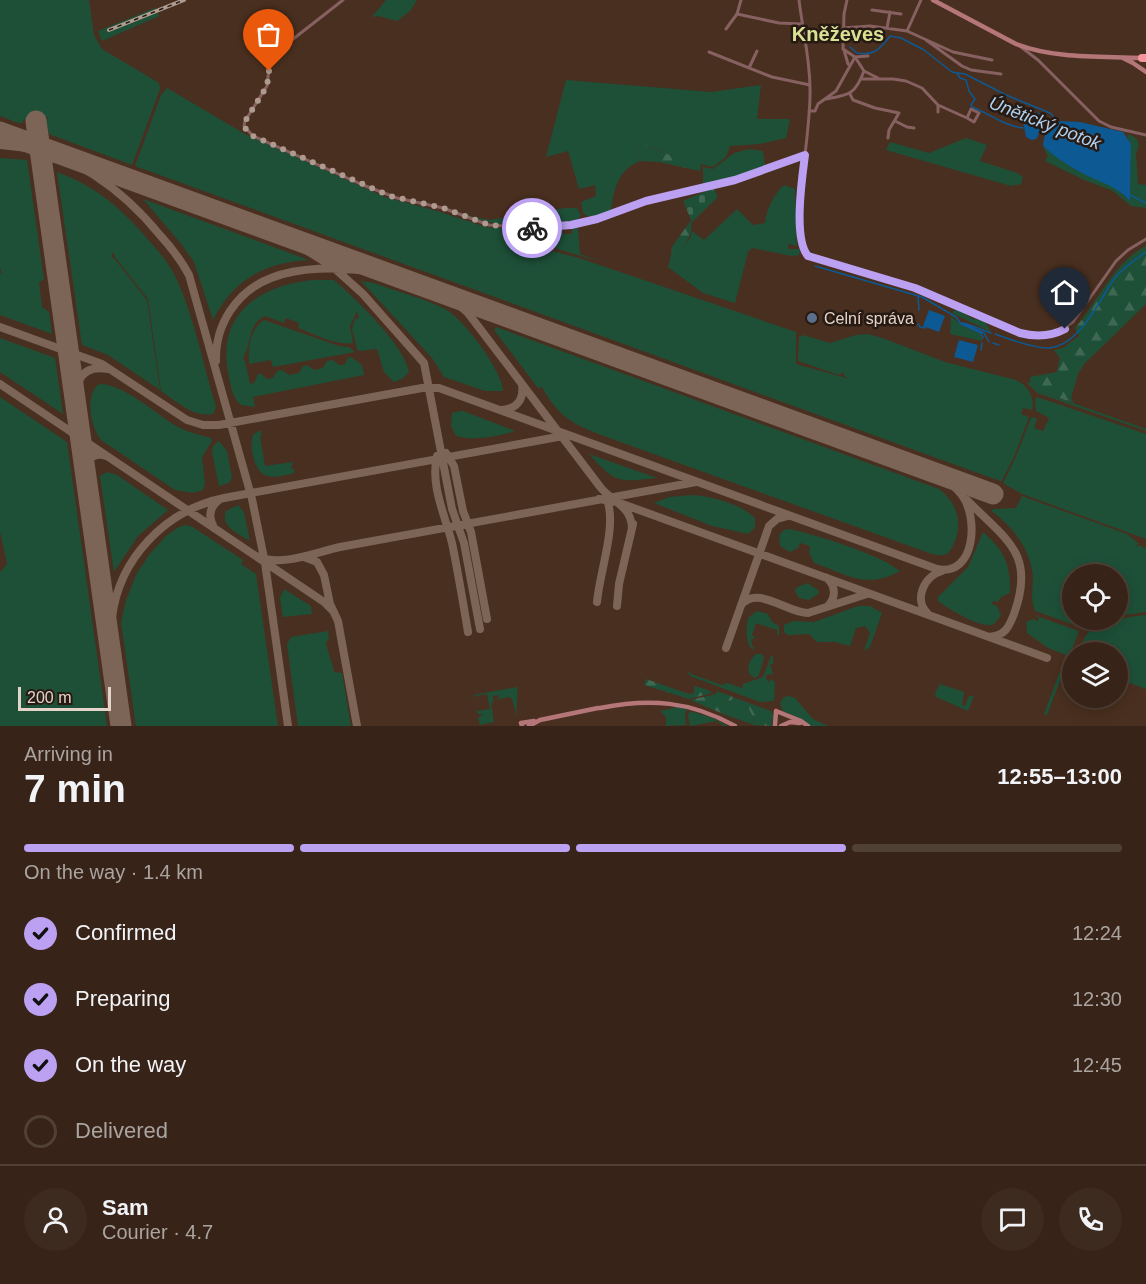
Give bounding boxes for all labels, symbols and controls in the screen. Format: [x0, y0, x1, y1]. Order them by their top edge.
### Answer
pin [243, 9, 294, 71]
icon: bag [252, 18, 285, 51]
district label: Kněževes [792, 23, 884, 45]
water label: Únětický potok [986, 92, 1105, 154]
courier [502, 198, 562, 258]
icon: bike [516, 212, 549, 245]
pin [1039, 267, 1090, 329]
icon: home [1048, 276, 1081, 309]
place label: Celní správa [824, 310, 914, 327]
marker: Celní správa [805, 311, 819, 325]
map controls [1062, 564, 1128, 708]
button: locate [1062, 564, 1128, 630]
button: layers [1062, 642, 1128, 708]
scale bar [18, 684, 111, 712]
text: 200 m [27, 689, 71, 706]
text: Arriving in [24, 743, 113, 765]
text: 12:55–13:00 [997, 764, 1122, 789]
text: 7 min [24, 767, 126, 810]
text: On the way · 1.4 km [24, 861, 203, 883]
icon: check [24, 917, 57, 950]
text: Confirmed [75, 920, 176, 945]
text: 12:24 [1072, 922, 1122, 944]
icon: check [24, 983, 57, 1016]
text: Preparing [75, 986, 170, 1011]
text: 12:30 [1072, 988, 1122, 1010]
icon: check [24, 1049, 57, 1082]
text: On the way [75, 1052, 186, 1077]
text: 12:45 [1072, 1054, 1122, 1076]
text: Delivered [75, 1118, 168, 1143]
button: person [24, 1188, 87, 1251]
button: chat [981, 1188, 1044, 1251]
button: phone [1059, 1188, 1122, 1251]
text: Sam [102, 1195, 148, 1220]
text: Courier · 4.7 [102, 1221, 213, 1243]

